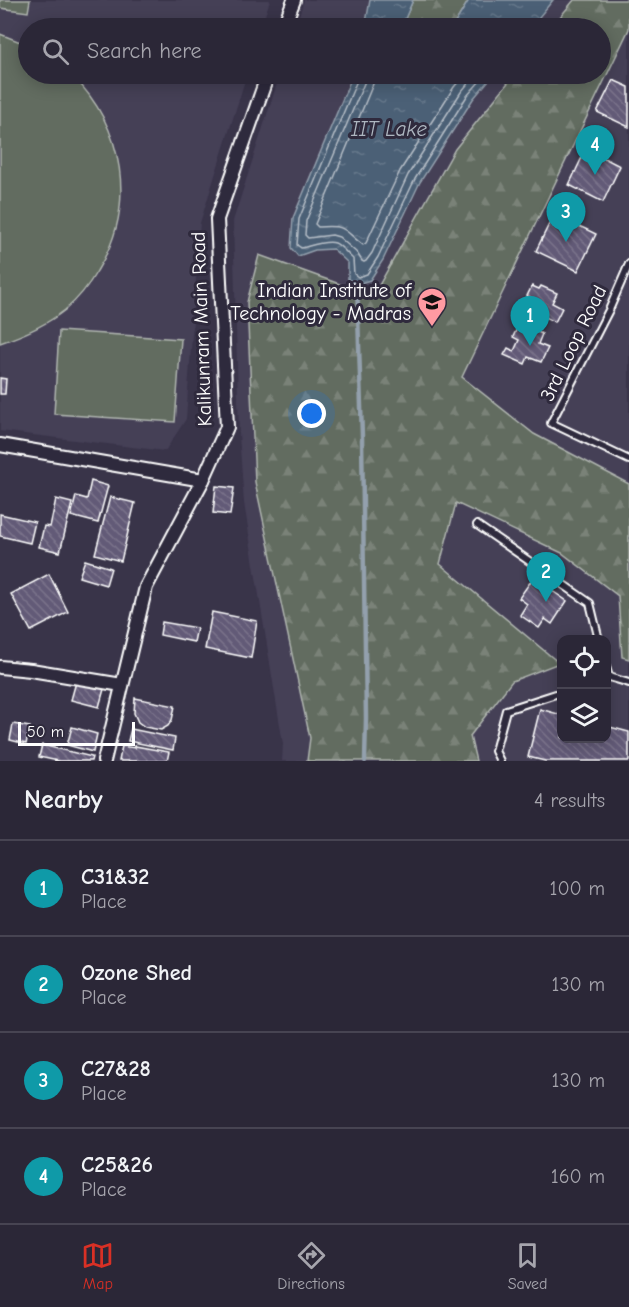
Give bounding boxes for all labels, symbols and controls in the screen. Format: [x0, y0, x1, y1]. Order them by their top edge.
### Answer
search box [18, 18, 611, 84]
icon: search [39, 35, 72, 68]
text: Search here [87, 38, 202, 64]
water label: IIT Lake [350, 117, 428, 141]
pin: 4 [576, 126, 614, 175]
pin: 3 [546, 192, 586, 242]
street label: Kalikunram Main Road [187, 231, 216, 427]
place label: Indian Institute of Technology - Madras [230, 279, 412, 325]
street label: 3rd Loop Road [535, 282, 611, 405]
school or university icon: Indian Institute of Technology - Madras [416, 286, 448, 328]
pin: 1 [510, 296, 550, 346]
your location [297, 399, 326, 428]
pin: 2 [526, 552, 566, 602]
map controls [557, 635, 611, 743]
button: locate [557, 635, 611, 689]
button: layers [557, 689, 611, 743]
scale bar [18, 719, 135, 746]
text: 50 m [27, 723, 64, 741]
text: Nearby [24, 785, 103, 815]
text: 4 results [534, 789, 605, 812]
text: C31&32 [81, 864, 149, 890]
text: 1 [40, 877, 47, 900]
text: 100 m [550, 877, 605, 900]
text: Place [81, 890, 127, 913]
text: Ozone Shed [81, 960, 192, 986]
text: 2 [39, 973, 48, 996]
text: 130 m [552, 973, 605, 996]
text: Place [81, 986, 127, 1009]
text: C27&28 [81, 1056, 151, 1082]
text: 3 [39, 1069, 48, 1092]
text: 130 m [552, 1069, 605, 1092]
text: Place [81, 1082, 127, 1105]
text: C25&26 [81, 1152, 153, 1178]
text: 4 [39, 1165, 48, 1188]
text: 160 m [551, 1165, 605, 1188]
text: Place [81, 1178, 127, 1201]
tab: Map [81, 1239, 114, 1293]
tab: Directions [277, 1239, 345, 1293]
tab: Saved [508, 1239, 548, 1293]

